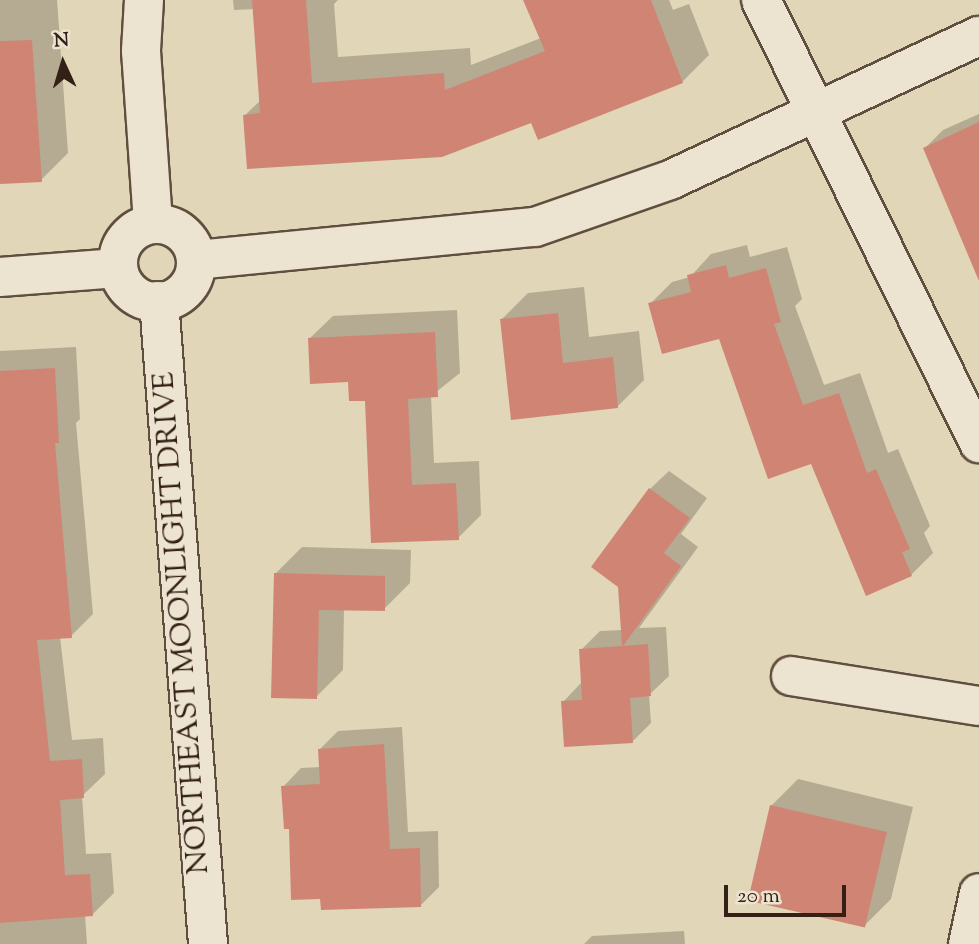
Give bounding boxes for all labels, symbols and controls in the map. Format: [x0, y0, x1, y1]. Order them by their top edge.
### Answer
north arrow [28, 28, 98, 98]
text: N [53, 28, 70, 56]
street label: NORTHEAST MOONLIGHT DRIVE [147, 371, 219, 875]
scale bar [727, 870, 850, 914]
text: 20 m [737, 882, 780, 912]

